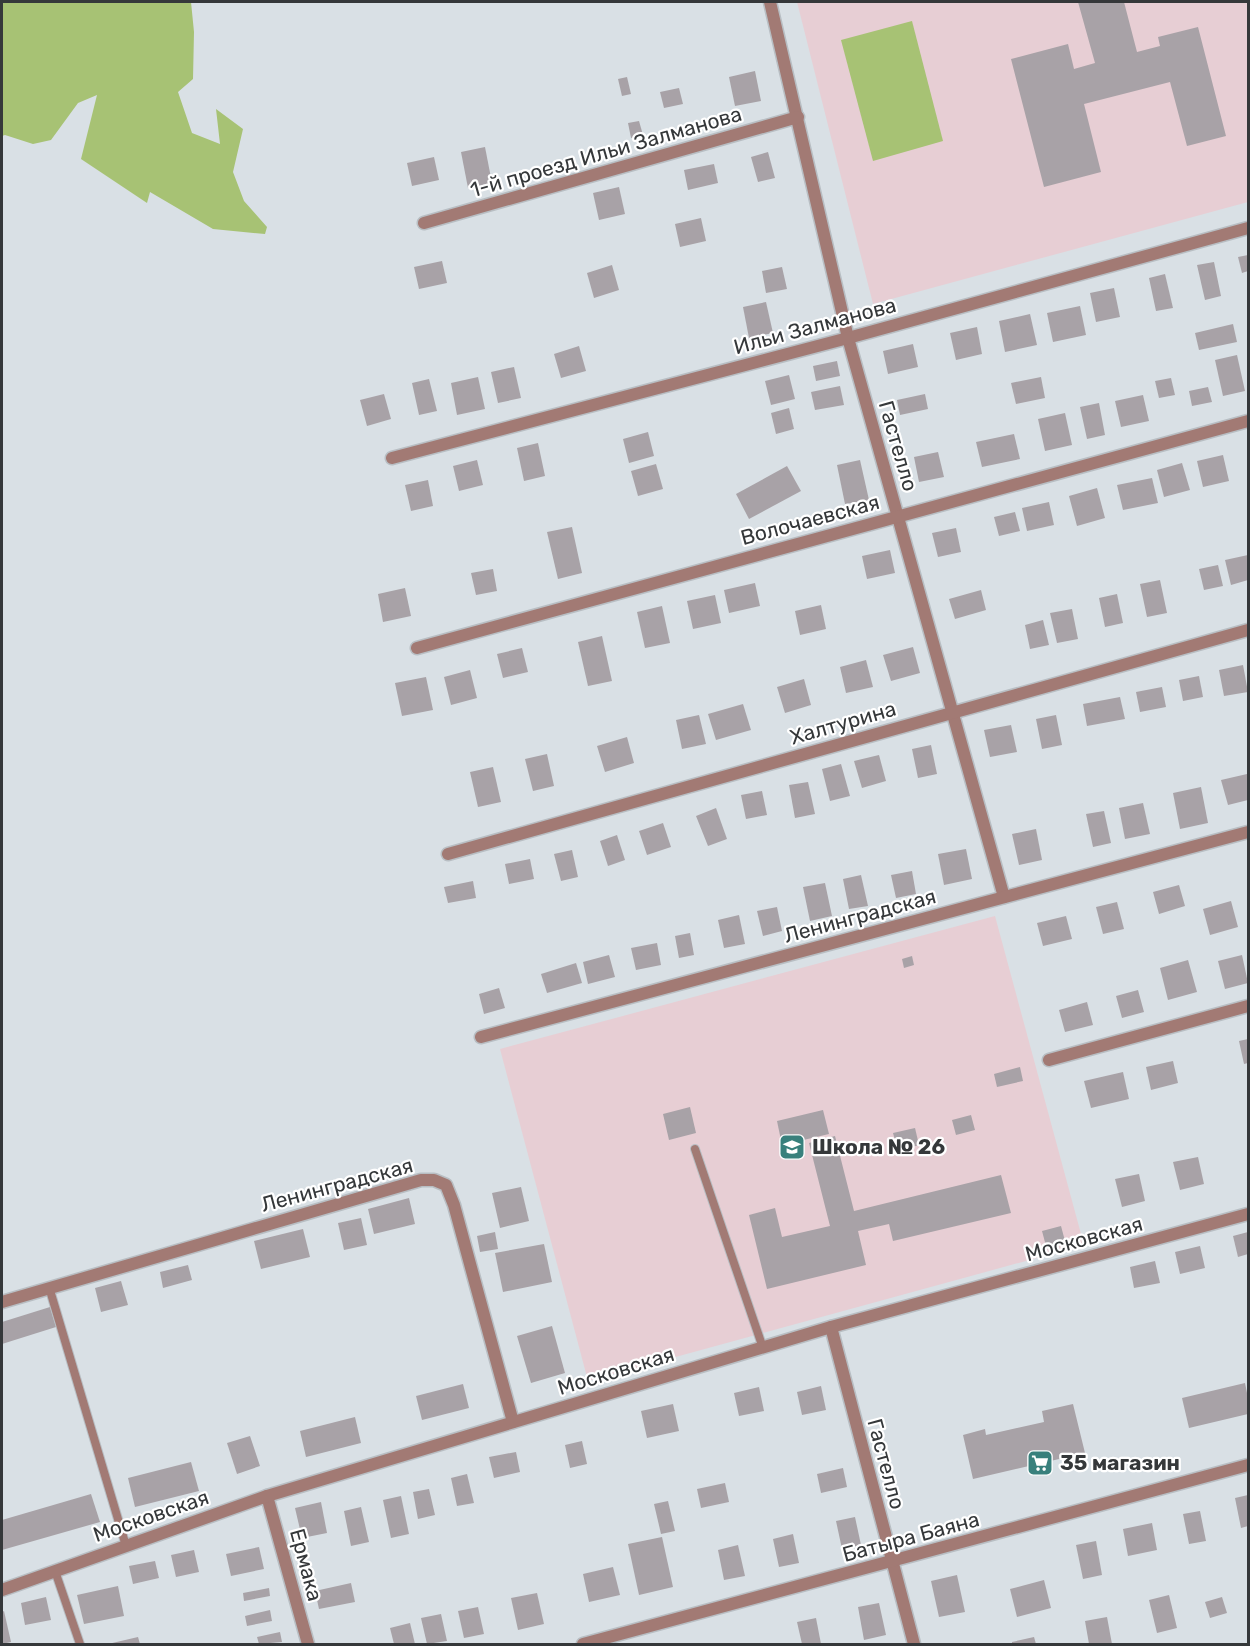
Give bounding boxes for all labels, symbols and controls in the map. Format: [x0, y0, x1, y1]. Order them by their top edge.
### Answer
street label: 1-й проезд Ильи Залманова [467, 101, 745, 202]
street label: Ильи Залманова [731, 292, 899, 359]
street label: Гастелло [874, 398, 923, 494]
street label: Волочаевская [738, 489, 882, 550]
street label: Халтурина [787, 695, 899, 750]
street label: Ленинградская [781, 883, 939, 948]
school or university icon: Школа № 26 [777, 1132, 807, 1162]
place label: Школа № 26 [812, 1134, 945, 1159]
street label: Ленинградская [258, 1152, 416, 1217]
street label: Московская [1022, 1211, 1145, 1266]
street label: Московская [554, 1341, 677, 1400]
street label: Гастелло [862, 1416, 911, 1512]
supermarket icon: 35 магазин [1025, 1448, 1055, 1478]
place label: 35 магазин [1060, 1450, 1180, 1475]
street label: Московская [90, 1484, 212, 1547]
street label: Батыра Баяна [840, 1506, 982, 1567]
street label: Ермака [285, 1526, 328, 1604]

